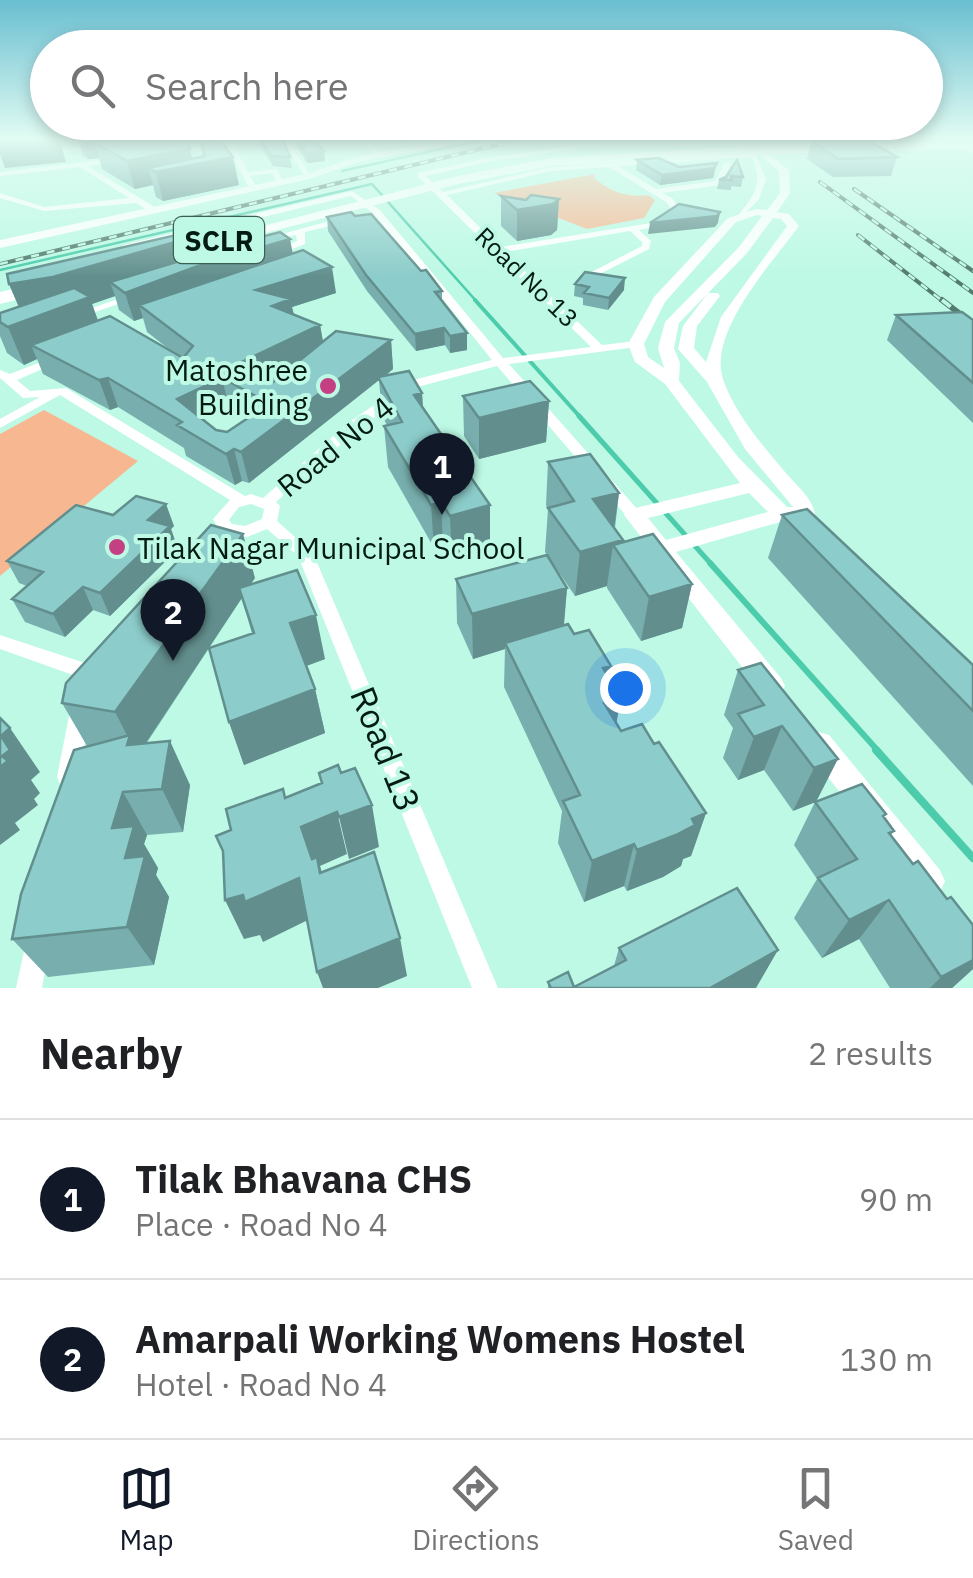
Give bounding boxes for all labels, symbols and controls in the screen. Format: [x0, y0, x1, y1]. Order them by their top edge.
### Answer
search box [30, 30, 943, 140]
icon: search [65, 58, 120, 113]
text: Search here [145, 61, 349, 110]
road number: SCLR [174, 217, 264, 263]
street label: Road No 13 [468, 220, 586, 334]
place label: Matoshree Building [165, 350, 308, 423]
marker: Matoshree Building [317, 375, 339, 397]
street label: Road No 4 [269, 387, 401, 505]
pin: 1 [410, 432, 474, 515]
place label: Tilak Nagar Municipal School [137, 528, 524, 567]
marker: Tilak Nagar Municipal School [106, 536, 128, 558]
pin: 2 [140, 578, 206, 661]
your location [600, 663, 651, 714]
street label: Road 13 [340, 680, 432, 818]
text: Nearby [40, 1026, 182, 1081]
text: 2 results [808, 1032, 933, 1074]
text: Tilak Bhavana CHS [135, 1154, 472, 1203]
text: 1 [63, 1178, 82, 1220]
text: 90 m [859, 1178, 933, 1220]
text: Place · Road No 4 [135, 1203, 388, 1245]
text: Amarpali Working Womens Hostel [135, 1314, 745, 1363]
text: 2 [63, 1338, 82, 1380]
text: 130 m [840, 1338, 933, 1380]
text: Hotel · Road No 4 [135, 1363, 387, 1405]
tab: Map [119, 1461, 174, 1558]
tab: Directions [412, 1461, 540, 1558]
tab: Saved [778, 1461, 854, 1558]

